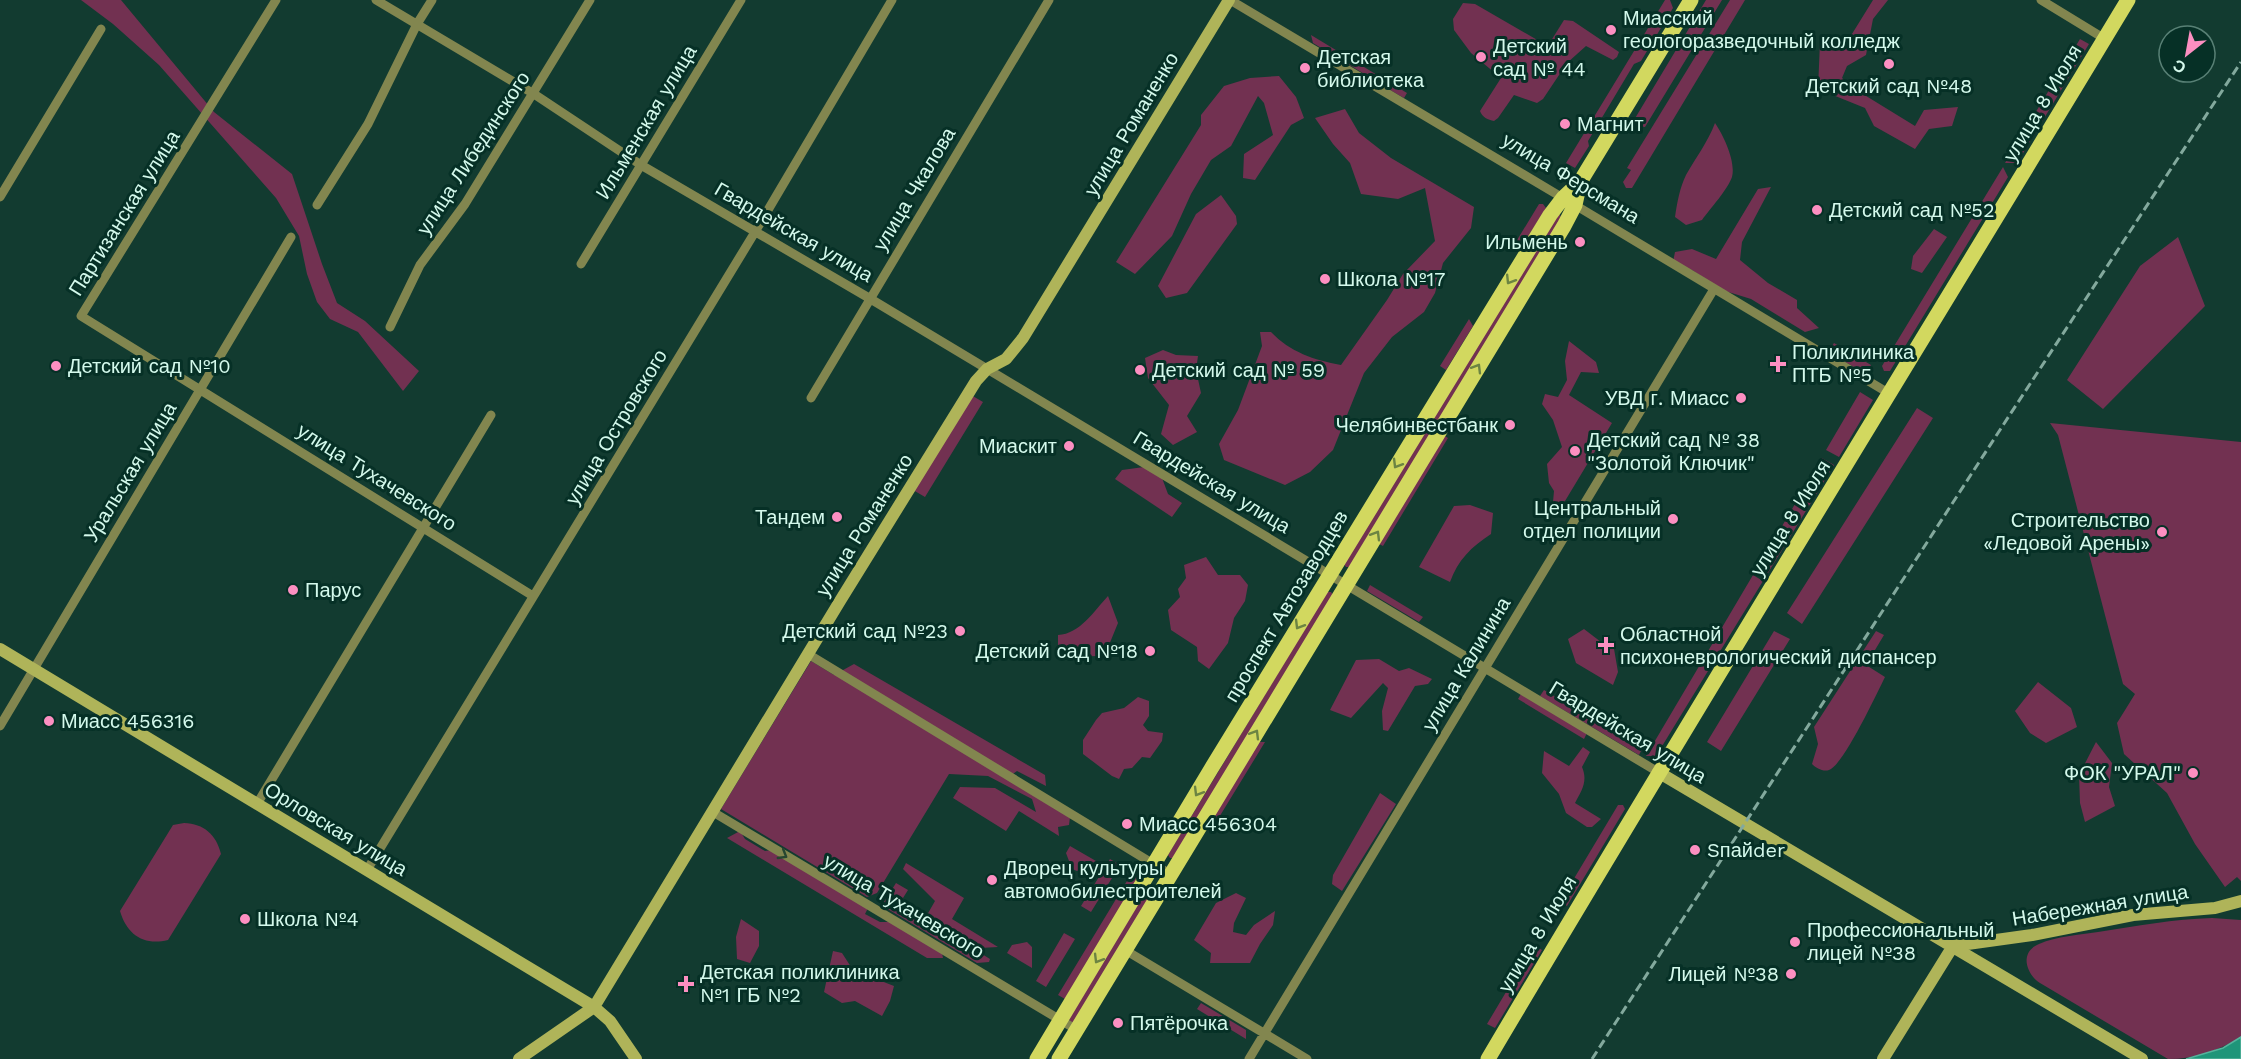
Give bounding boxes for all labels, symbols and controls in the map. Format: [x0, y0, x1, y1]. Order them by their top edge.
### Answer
place label: Миасский геологоразведочный колледж [1623, 6, 1900, 53]
marker: Миасский геологоразведочный колледж [1604, 23, 1618, 37]
north arrow [2157, 24, 2217, 84]
place label: Детский сад № 44 [1493, 34, 1586, 81]
street label: Ильменская улица [591, 40, 702, 203]
street label: улица 8 Июля [1998, 40, 2086, 166]
place label: Детская библиотека [1317, 45, 1425, 92]
street label: улица Романенко [1079, 48, 1183, 200]
marker: Детский сад № 44 [1474, 50, 1488, 64]
text: С [2169, 55, 2189, 78]
marker: Детский сад №48 [1882, 57, 1896, 71]
marker: Детская библиотека [1298, 61, 1312, 75]
street label: улица Либединского [411, 67, 535, 239]
place label: Детский сад №48 [1806, 74, 1972, 98]
place label: Магнит [1577, 112, 1644, 136]
marker: Магнит [1558, 117, 1572, 131]
street label: улица Чкалова [868, 122, 961, 255]
street label: Партизанская улица [63, 125, 185, 300]
street label: улица Ферсмана [1498, 127, 1645, 229]
street label: Гвардейская улица [711, 177, 878, 288]
place label: Детский сад №52 [1829, 198, 1995, 222]
marker: Детский сад №52 [1810, 203, 1824, 217]
place label: Ильмень [1485, 230, 1568, 254]
marker: Ильмень [1573, 235, 1587, 249]
place label: Школа №17 [1337, 267, 1446, 291]
marker: Школа №17 [1318, 272, 1332, 286]
one-way arrow [1505, 274, 1517, 284]
place label: Поликлиника ПТБ №5 [1792, 340, 1915, 387]
street label: улица Островского [560, 345, 672, 509]
place label: Детский сад №10 [68, 354, 231, 378]
marker: Поликлиника ПТБ №5 [1769, 355, 1787, 373]
place label: Детский сад № 59 [1152, 358, 1325, 382]
marker: Детский сад №10 [49, 359, 63, 373]
marker: Детский сад № 59 [1133, 363, 1147, 377]
one-way arrow [1470, 364, 1482, 374]
place label: УВД г. Миасс [1605, 386, 1729, 410]
marker: УВД г. Миасс [1734, 391, 1748, 405]
street label: Уральская улица [79, 397, 182, 546]
place label: Челябинвестбанк [1335, 413, 1498, 437]
street label: улица Тухачевского [293, 418, 461, 536]
marker: Челябинвестбанк [1503, 418, 1517, 432]
street label: Гвардейская улица [1129, 426, 1296, 539]
place label: Детский сад № 38 "Золотой Ключик" [1587, 428, 1760, 475]
place label: Миаскит [979, 434, 1057, 458]
marker: Миаскит [1062, 439, 1076, 453]
marker: Детский сад № 38 "Золотой Ключик" [1568, 444, 1582, 458]
street label: улица Романенко [810, 449, 918, 601]
street label: улица 8 Июля [1745, 456, 1835, 580]
one-way arrow [1393, 458, 1405, 468]
place label: Центральный отдел полиции [1523, 496, 1661, 543]
place label: Тандем [755, 505, 825, 529]
street label: проспект Автозаводцев [1219, 506, 1353, 706]
place label: Строительство «Ледовой Арены» [1983, 508, 2150, 555]
marker: Тандем [830, 510, 844, 524]
marker: Центральный отдел полиции [1666, 512, 1680, 526]
marker: Строительство «Ледовой Арены» [2155, 525, 2169, 539]
one-way arrow [1368, 531, 1380, 541]
place label: Парус [305, 578, 361, 602]
marker: Парус [286, 583, 300, 597]
street label: улица Калинина [1417, 592, 1516, 735]
place label: Детский сад №23 [782, 619, 948, 643]
one-way arrow [1295, 619, 1307, 629]
place label: Областной психоневрологический диспансер [1620, 622, 1937, 669]
marker: Детский сад №23 [953, 624, 967, 638]
marker: Областной психоневрологический диспансер [1597, 636, 1615, 654]
place label: Детский сад №18 [976, 639, 1138, 663]
marker: Детский сад №18 [1143, 644, 1157, 658]
street label: Гвардейская улица [1545, 676, 1712, 789]
place label: Миасс 456316 [61, 709, 194, 733]
marker: Миасс 456316 [42, 714, 56, 728]
one-way arrow [1248, 730, 1259, 740]
place label: ФОК "УРАЛ" [2064, 761, 2181, 785]
marker: ФОК "УРАЛ" [2186, 766, 2200, 780]
street label: Орловская улица [260, 777, 413, 882]
one-way arrow [1194, 786, 1205, 796]
place label: Миасс 456304 [1139, 812, 1277, 836]
marker: Миасс 456304 [1120, 817, 1134, 831]
place label: Sпайder [1707, 838, 1785, 862]
marker: Sпайder [1688, 843, 1702, 857]
one-way arrow [777, 847, 787, 859]
street label: улица Тухачевского [819, 848, 989, 964]
place label: Дворец культуры автомобилестроителей [1004, 856, 1222, 903]
street label: улица 8 Июля [1493, 871, 1581, 997]
marker: Дворец культуры автомобилестроителей [985, 873, 999, 887]
street label: Набережная улица [2010, 879, 2191, 931]
place label: Школа №4 [257, 907, 359, 931]
marker: Школа №4 [238, 912, 252, 926]
place label: Профессиональный лицей №38 [1807, 918, 1994, 965]
marker: Профессиональный лицей №38 [1788, 935, 1802, 949]
one-way arrow [1093, 953, 1105, 963]
place label: Детская поликлиника №1 ГБ №2 [700, 960, 900, 1007]
place label: Лицей №38 [1668, 962, 1779, 986]
marker: Лицей №38 [1784, 967, 1798, 981]
marker: Детская поликлиника №1 ГБ №2 [677, 975, 695, 993]
place label: Пятёрочка [1130, 1011, 1229, 1035]
marker: Пятёрочка [1111, 1016, 1125, 1030]

